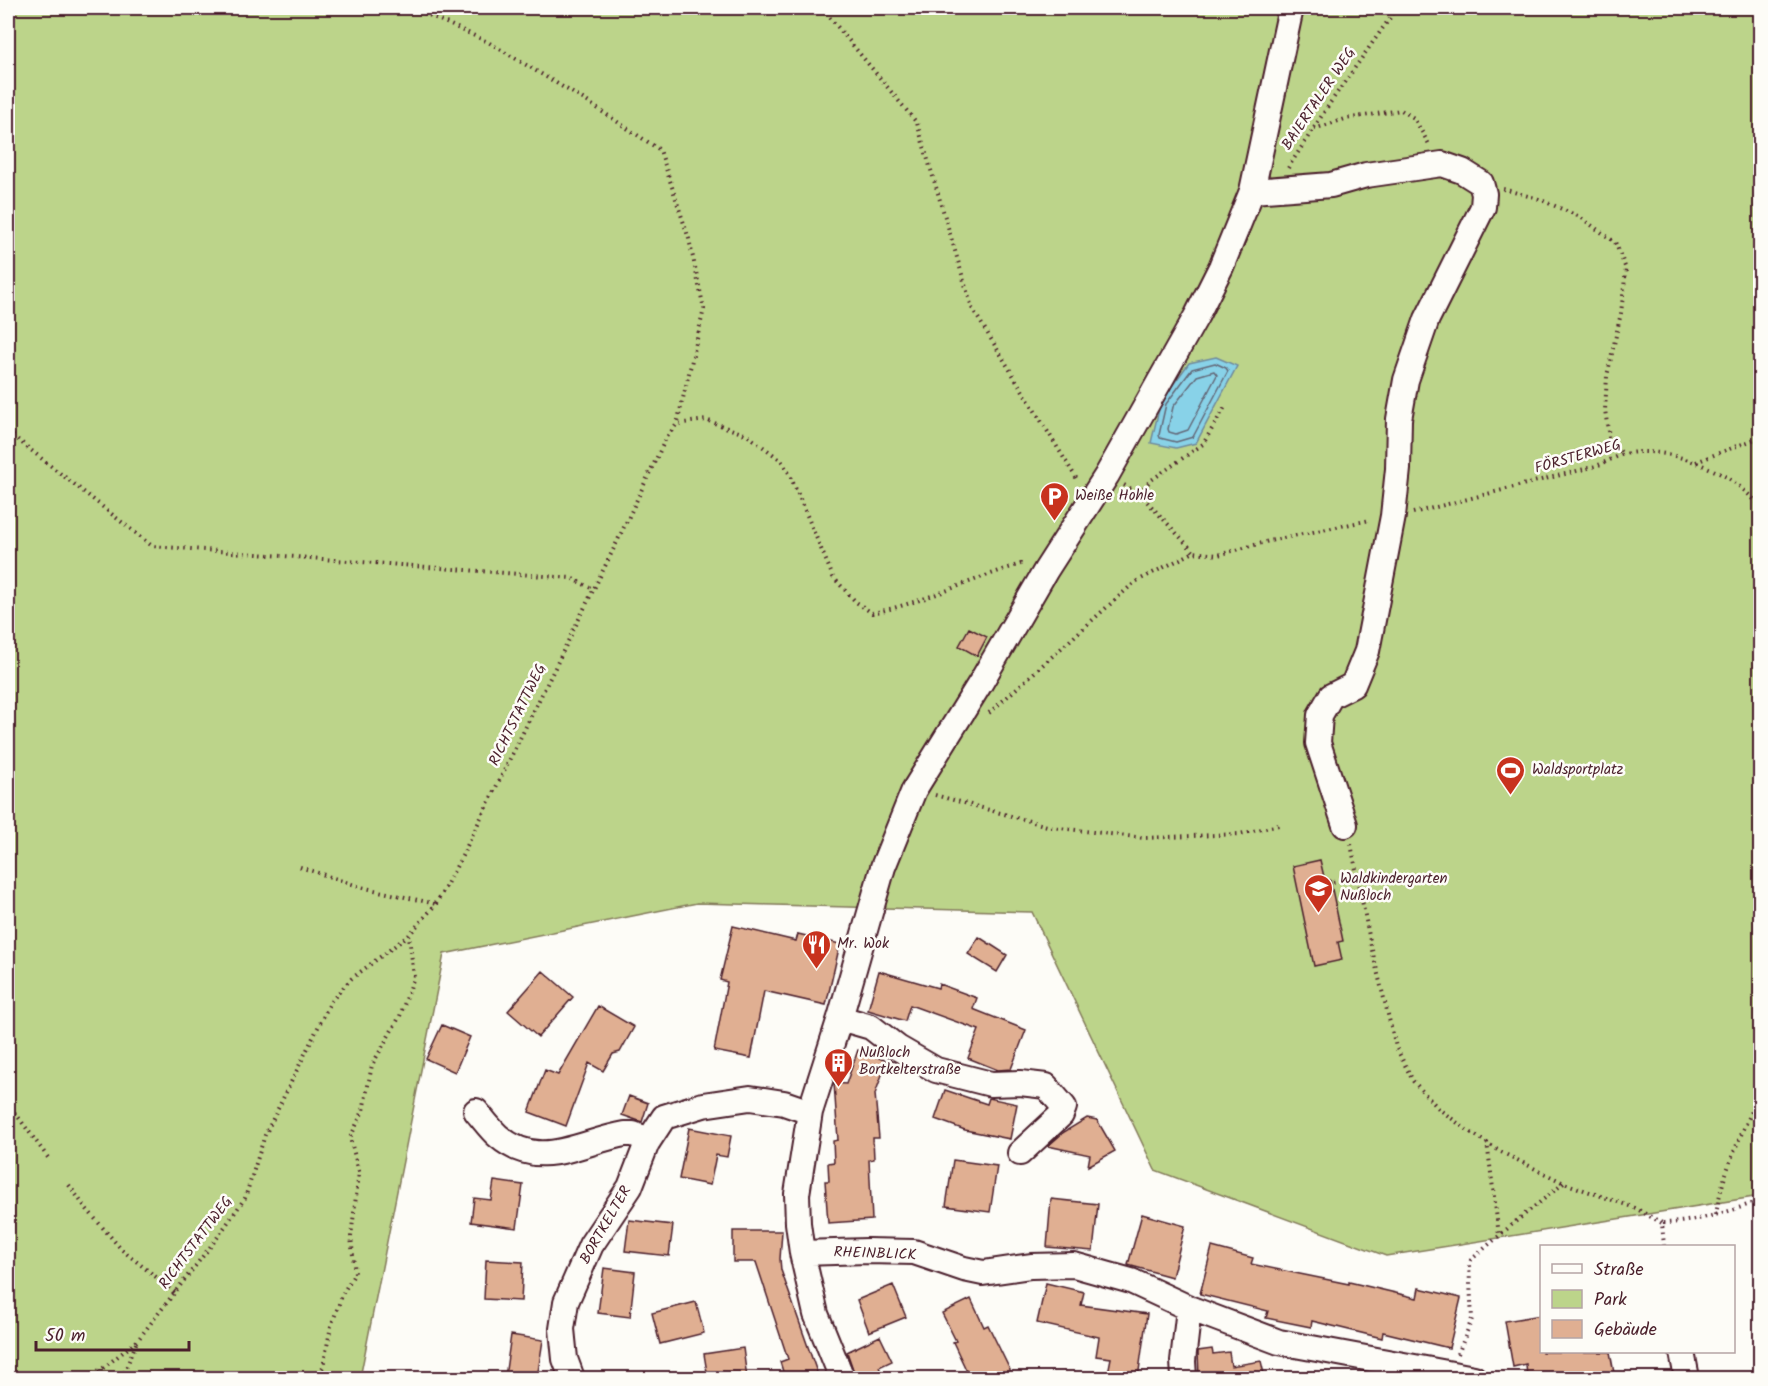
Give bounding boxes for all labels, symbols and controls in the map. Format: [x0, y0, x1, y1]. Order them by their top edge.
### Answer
street label: BAIERTALER WEG [1276, 43, 1362, 155]
street label: FÖRSTERWEG [1532, 433, 1624, 481]
parking icon: Weiße Hohle [1038, 480, 1070, 522]
place label: Weiße Hohle [1075, 484, 1154, 508]
street label: RICHTSTATTWEG [483, 660, 553, 770]
sports icon: Waldsportplatz [1495, 754, 1527, 796]
place label: Waldsportplatz [1532, 758, 1624, 782]
place label: Waldkindergarten Nußloch [1340, 867, 1447, 908]
school or university icon: Waldkindergarten Nußloch [1303, 872, 1335, 914]
restaurant icon: Mr. Wok [800, 928, 832, 970]
place label: Mr. Wok [837, 932, 890, 956]
place label: Nußloch Bortkelterstraße [859, 1041, 961, 1082]
building icon: Nußloch Bortkelterstraße [822, 1046, 854, 1088]
street label: BORTKELTER [574, 1181, 638, 1269]
street label: RICHTSTATTWEG [153, 1191, 239, 1295]
street label: RHEINBLICK [833, 1241, 917, 1267]
legend [1540, 1245, 1735, 1353]
text: Straße [1594, 1256, 1644, 1285]
text: Park [1594, 1286, 1627, 1315]
scale bar [36, 1314, 189, 1352]
text: Gebäude [1594, 1316, 1657, 1345]
text: 50 m [45, 1322, 85, 1351]

